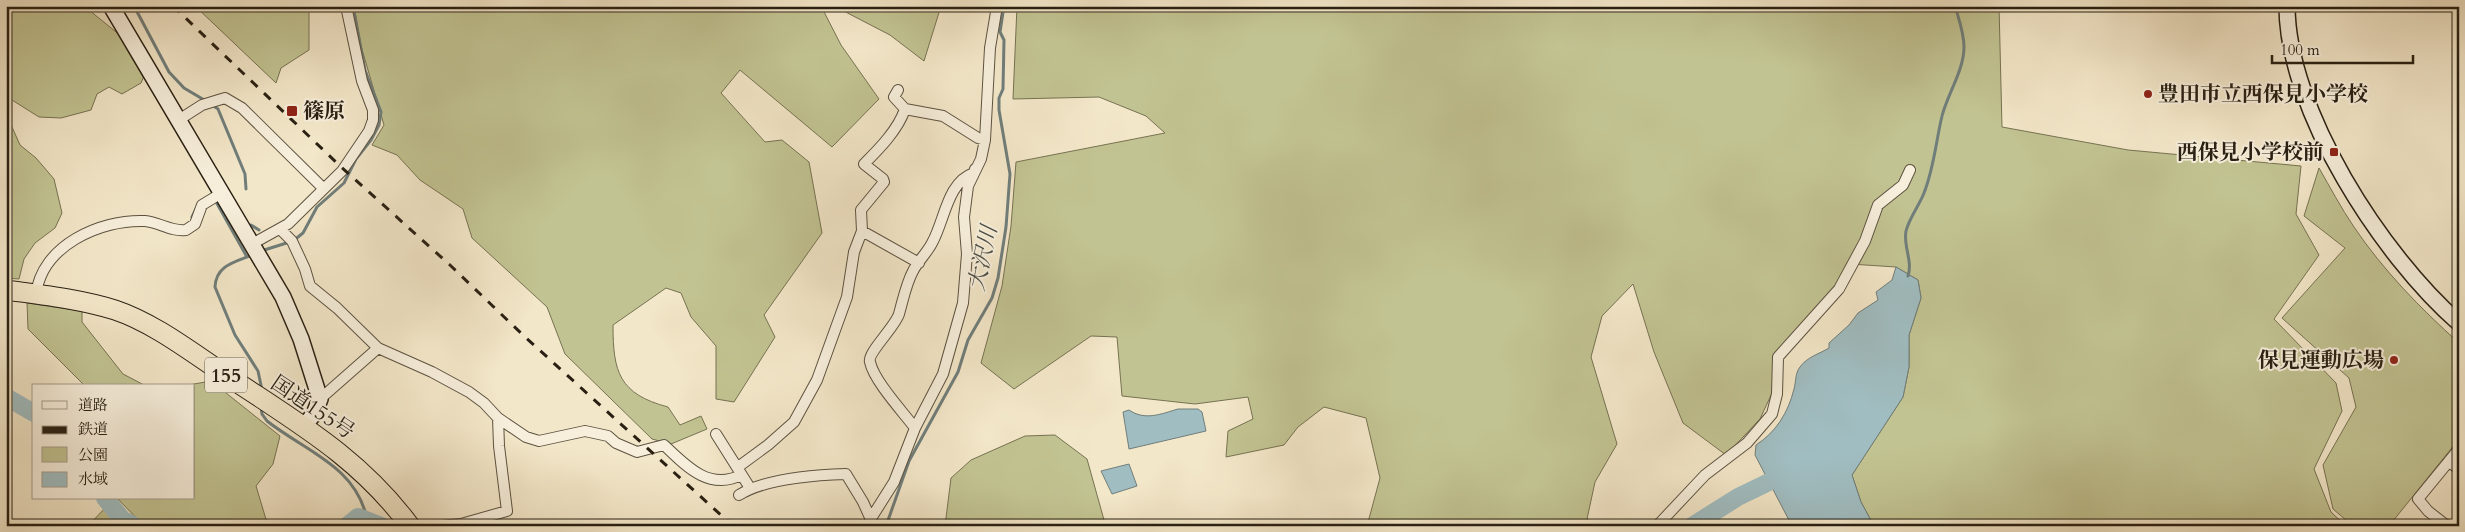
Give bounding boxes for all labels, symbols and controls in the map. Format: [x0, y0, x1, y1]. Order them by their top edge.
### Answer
scale bar [2272, 32, 2414, 64]
text: 100 m [2280, 40, 2320, 60]
place label: 豊田市立西保見小学校 [2158, 80, 2368, 109]
marker: 豊田市立西保見小学校 [2142, 88, 2154, 100]
place label: 篠原 [303, 97, 345, 126]
marker: 篠原 [285, 104, 299, 118]
place label: 西保見小学校前 [2177, 138, 2324, 167]
marker: 西保見小学校前 [2328, 146, 2340, 158]
water label: 大沢川 [961, 221, 1005, 294]
place label: 保見運動広場 [2258, 346, 2384, 375]
marker: 保見運動広場 [2388, 354, 2400, 366]
road number: 155 [205, 358, 247, 392]
street label: 国道155号 [265, 369, 360, 446]
legend [32, 384, 195, 500]
text: 道路 [78, 395, 108, 415]
text: 鉄道 [78, 419, 108, 439]
text: 公園 [78, 445, 108, 465]
text: 水域 [78, 469, 108, 489]

